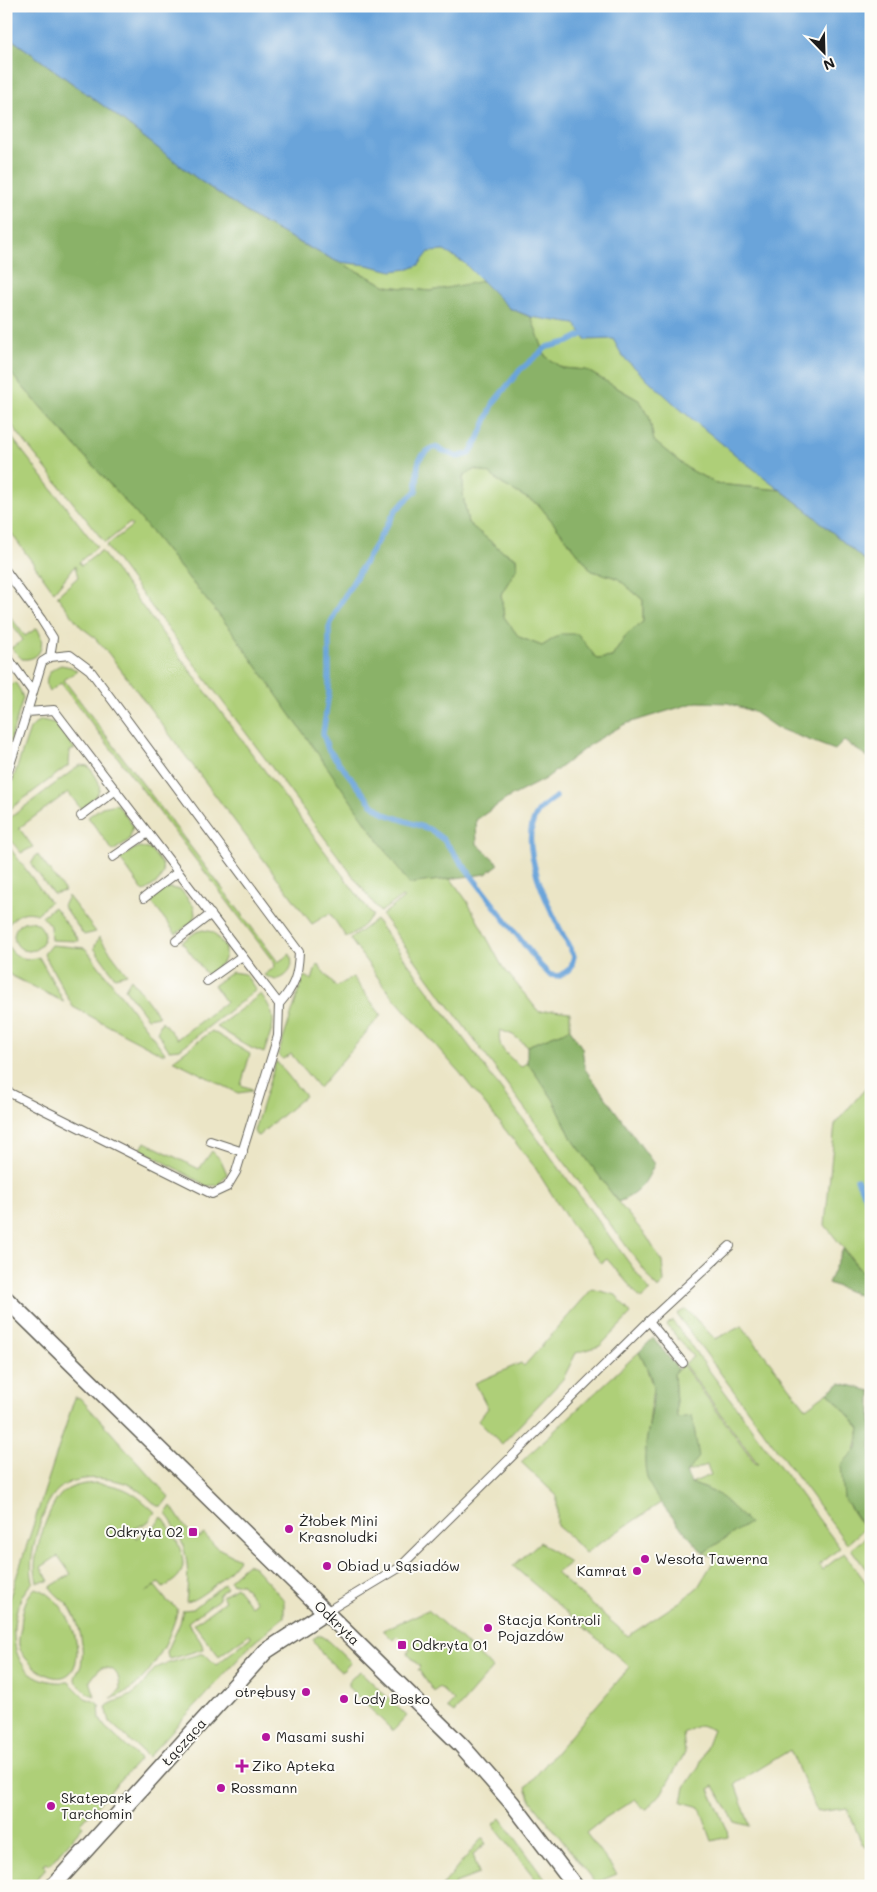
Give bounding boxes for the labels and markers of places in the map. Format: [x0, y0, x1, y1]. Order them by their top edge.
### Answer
place label: Żłobek Mini Krasnoludki [299, 1511, 378, 1546]
place label: Odkryta 02 [105, 1522, 183, 1541]
marker: Żłobek Mini Krasnoludki [283, 1523, 295, 1535]
marker: Odkryta 02 [187, 1526, 199, 1538]
place label: Wesoła Tawerna [655, 1549, 768, 1568]
marker: Wesoła Tawerna [639, 1553, 651, 1565]
place label: Obiad u Sąsiadów [337, 1556, 460, 1575]
marker: Obiad u Sąsiadów [321, 1560, 333, 1572]
place label: Kamrat [577, 1561, 627, 1580]
marker: Kamrat [631, 1565, 643, 1577]
place label: Stacja Kontroli Pojazdów [498, 1610, 601, 1645]
marker: Stacja Kontroli Pojazdów [482, 1622, 494, 1634]
place label: Odkryta 01 [412, 1635, 488, 1654]
marker: Odkryta 01 [396, 1639, 408, 1651]
place label: otrębusy [235, 1682, 296, 1701]
marker: otrębusy [300, 1686, 312, 1698]
place label: Lody Bosko [354, 1689, 430, 1708]
marker: Lody Bosko [338, 1693, 350, 1705]
place label: Masami sushi [276, 1727, 365, 1746]
marker: Masami sushi [260, 1731, 272, 1743]
place label: Ziko Apteka [252, 1756, 335, 1775]
marker: Ziko Apteka [236, 1760, 248, 1772]
place label: Rossmann [231, 1778, 297, 1797]
marker: Rossmann [215, 1782, 227, 1794]
place label: Skatepark Tarchomin [61, 1788, 132, 1823]
marker: Skatepark Tarchomin [45, 1800, 57, 1812]

